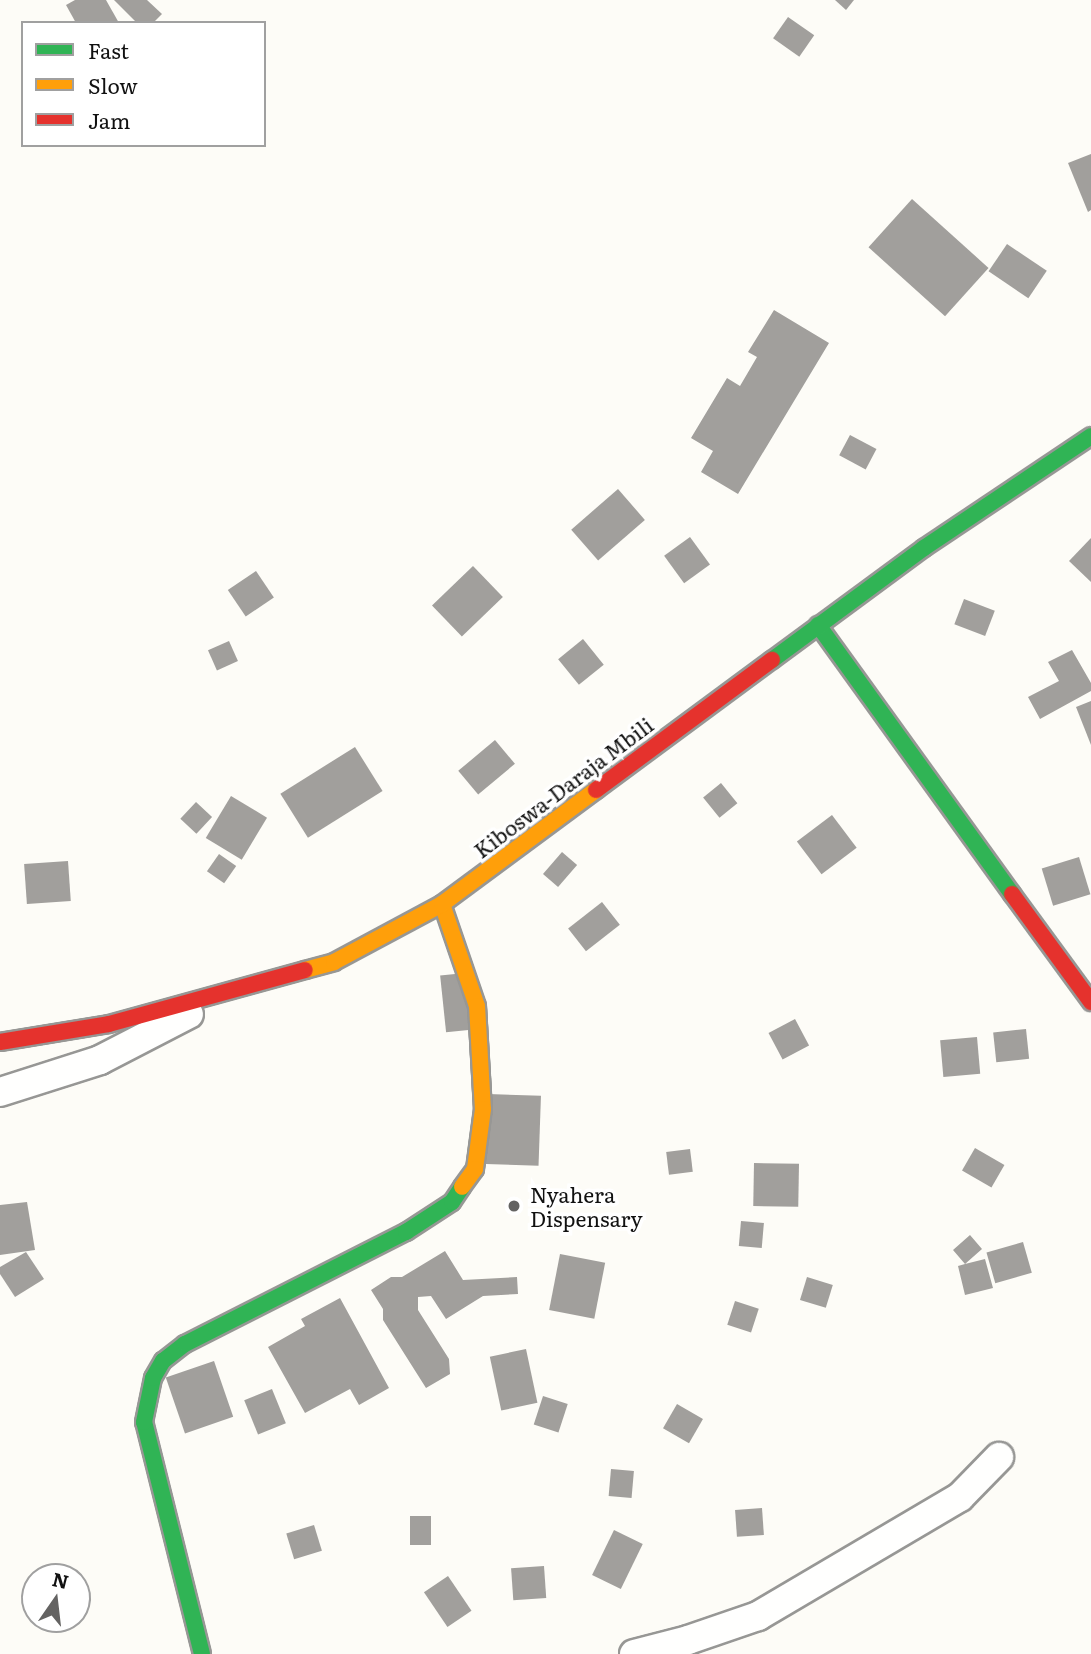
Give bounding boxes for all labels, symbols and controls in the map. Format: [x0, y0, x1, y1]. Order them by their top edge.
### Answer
legend [21, 21, 266, 147]
text: Fast [88, 34, 129, 65]
text: Slow [88, 69, 138, 100]
text: Jam [88, 104, 130, 135]
street label: Kiboswa-Daraja Mbili [469, 712, 657, 862]
place label: Nyahera Dispensary [530, 1181, 643, 1231]
marker: Nyahera Dispensary [504, 1196, 524, 1216]
north arrow [21, 1563, 91, 1633]
text: N [49, 1564, 72, 1595]

